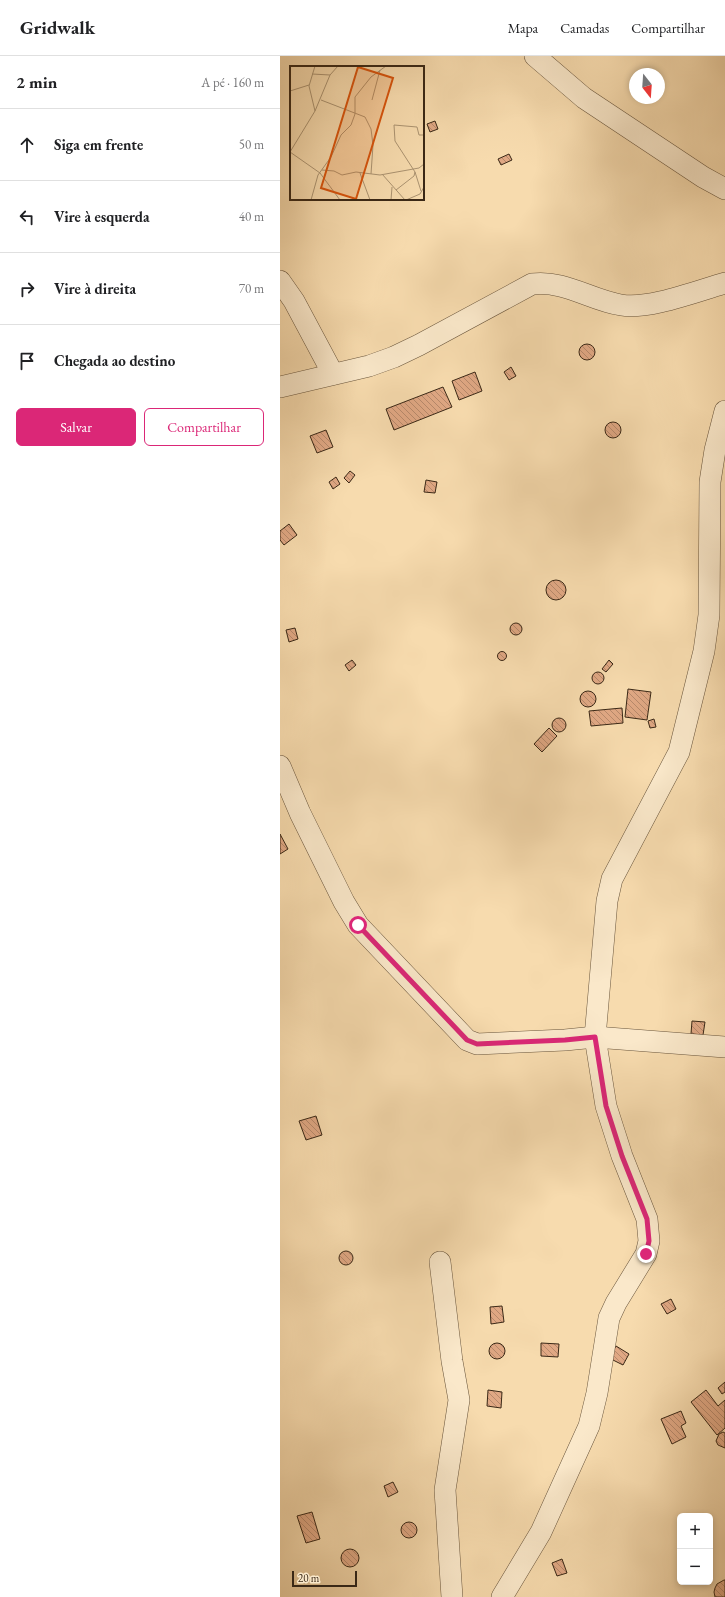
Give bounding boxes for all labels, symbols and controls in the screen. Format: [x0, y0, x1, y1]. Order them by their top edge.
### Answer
text: Gridwalk [20, 15, 95, 40]
text: Mapa [508, 19, 538, 37]
text: Camadas [560, 19, 609, 37]
text: Compartilhar [631, 19, 705, 37]
inset map [290, 66, 424, 200]
north arrow [629, 68, 665, 104]
text: 2 min [16, 71, 57, 93]
text: A pé · 160 m [201, 74, 264, 91]
icon: ahead [16, 134, 38, 156]
text: Siga em frente [54, 135, 143, 154]
text: 50 m [239, 136, 264, 153]
icon: left [16, 206, 38, 228]
text: Vire à esquerda [54, 207, 150, 226]
text: 40 m [239, 208, 264, 225]
icon: right [16, 278, 38, 300]
text: Vire à direita [54, 279, 136, 298]
text: 70 m [239, 280, 264, 297]
icon: arrive [16, 350, 38, 372]
text: Chegada ao destino [54, 351, 175, 370]
button: Salvar [16, 408, 136, 446]
button: Compartilhar [144, 408, 264, 446]
route start [349, 916, 367, 934]
route end [637, 1245, 655, 1263]
map controls [677, 1513, 713, 1585]
button: + [677, 1513, 713, 1549]
button: − [677, 1549, 713, 1585]
scale bar [292, 1569, 357, 1588]
text: 20 m [298, 1571, 319, 1585]

